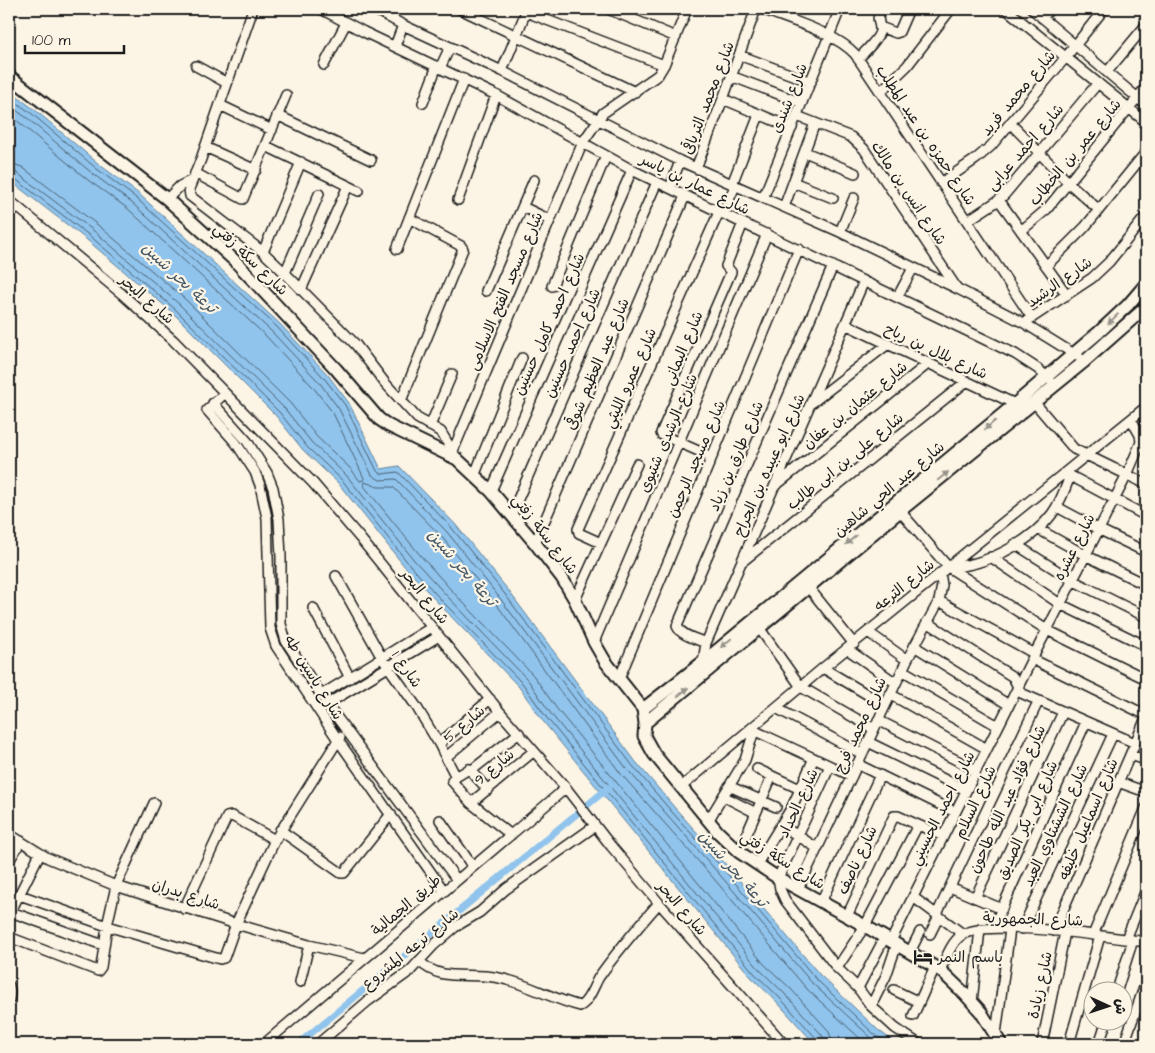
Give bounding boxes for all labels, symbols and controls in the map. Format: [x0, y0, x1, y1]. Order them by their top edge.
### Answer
scale bar [25, 22, 124, 54]
text: 100 m [32, 30, 71, 51]
street label: شارع محمد الترياقى [676, 38, 740, 158]
street label: شارع محمد فريد [976, 46, 1061, 141]
street label: شارع شندى [766, 60, 813, 136]
street label: شارع حمزه بن عبد المطلب [871, 61, 980, 210]
street label: شارع عمر بن الخطاب [1024, 94, 1126, 210]
street label: شارع احمد عرابى [982, 99, 1069, 195]
street label: شارع انس بن مالك [866, 137, 951, 249]
street label: شارع عمار بن ياسر [635, 148, 753, 220]
street label: شارع مسجد الفتح الاسلامى [463, 209, 548, 374]
street label: شارع سكة زفتي [207, 218, 293, 302]
water label: ترعة بحر شبين [137, 237, 224, 321]
street label: شارع احمد كامل حسنين [509, 250, 590, 399]
street label: شارع الرشيد [1022, 252, 1096, 313]
street label: شارع البحر [114, 269, 179, 329]
street label: شارع احمد حسنين [539, 285, 606, 401]
street label: شارع عبد العظيم شوقى [559, 295, 635, 433]
street label: شارع اليمانى [658, 308, 708, 388]
one-way arrow [1107, 313, 1119, 325]
street label: شارع بلال بن رباح [881, 318, 991, 385]
street label: شارع عمرو الليثي [599, 325, 664, 433]
street label: شارع عثمان بن عفان [799, 357, 912, 454]
street label: شارع الرشدى شتيوى [634, 371, 703, 496]
street label: شارع ابو عبيده بن الجراح [729, 391, 810, 540]
street label: شارع مسجد الرحمن [662, 397, 731, 521]
street label: شارع طارق بن زياد [704, 398, 769, 515]
street label: شارع على بن ابى طالب [783, 408, 908, 515]
one-way arrow [983, 419, 996, 430]
street label: شارع عبد الحي شاهين [829, 437, 950, 544]
one-way arrow [936, 471, 949, 482]
street label: شارع سكة زفتي [505, 490, 583, 580]
street label: شارع عشره [1049, 510, 1100, 584]
water label: ترعة بحر شبين [423, 524, 504, 614]
one-way arrow [845, 534, 858, 545]
street label: شارع الترعه [870, 554, 939, 616]
street label: شارع البحر [395, 563, 454, 629]
street label: شارع ياسين طه [279, 631, 348, 724]
one-way arrow [720, 638, 733, 649]
street label: شارع 1 [387, 647, 427, 692]
street label: شارع محمد فرج [829, 674, 892, 777]
one-way arrow [676, 686, 689, 697]
street label: شارع 5 [439, 701, 490, 748]
street label: شارع فؤاد عبد الله طاحون [964, 722, 1051, 877]
street label: شارع 9 [470, 744, 519, 791]
street label: شارع احمد الحسيني [905, 748, 982, 870]
street label: شارع اسماعيل خليفه [1053, 755, 1124, 883]
street label: شارع ابى بكر الصديق [992, 757, 1063, 883]
street label: شارع الششتاوي العبد [1018, 761, 1093, 890]
street label: شارع السلام [949, 762, 1002, 842]
street label: شارع الحداد [773, 765, 824, 841]
street label: شارع ناصف [832, 822, 882, 898]
water label: ترعة بحر شبين [694, 825, 775, 915]
street label: شارع سكة زفتي [735, 826, 829, 897]
street label: طريق الجمالية [367, 870, 446, 941]
street label: شارع بدران [149, 874, 222, 915]
street label: شارع البحر [651, 876, 711, 940]
street label: شارع ترعه المشروع [357, 904, 463, 995]
street label: شارع الجمهورية [983, 907, 1083, 932]
hotel icon: باسم النمر [912, 946, 934, 968]
place label: باسم النمر [936, 947, 1003, 969]
street label: شارع زيادة [1023, 949, 1058, 1021]
north arrow [1082, 980, 1132, 1030]
text: ش [1110, 998, 1130, 1015]

